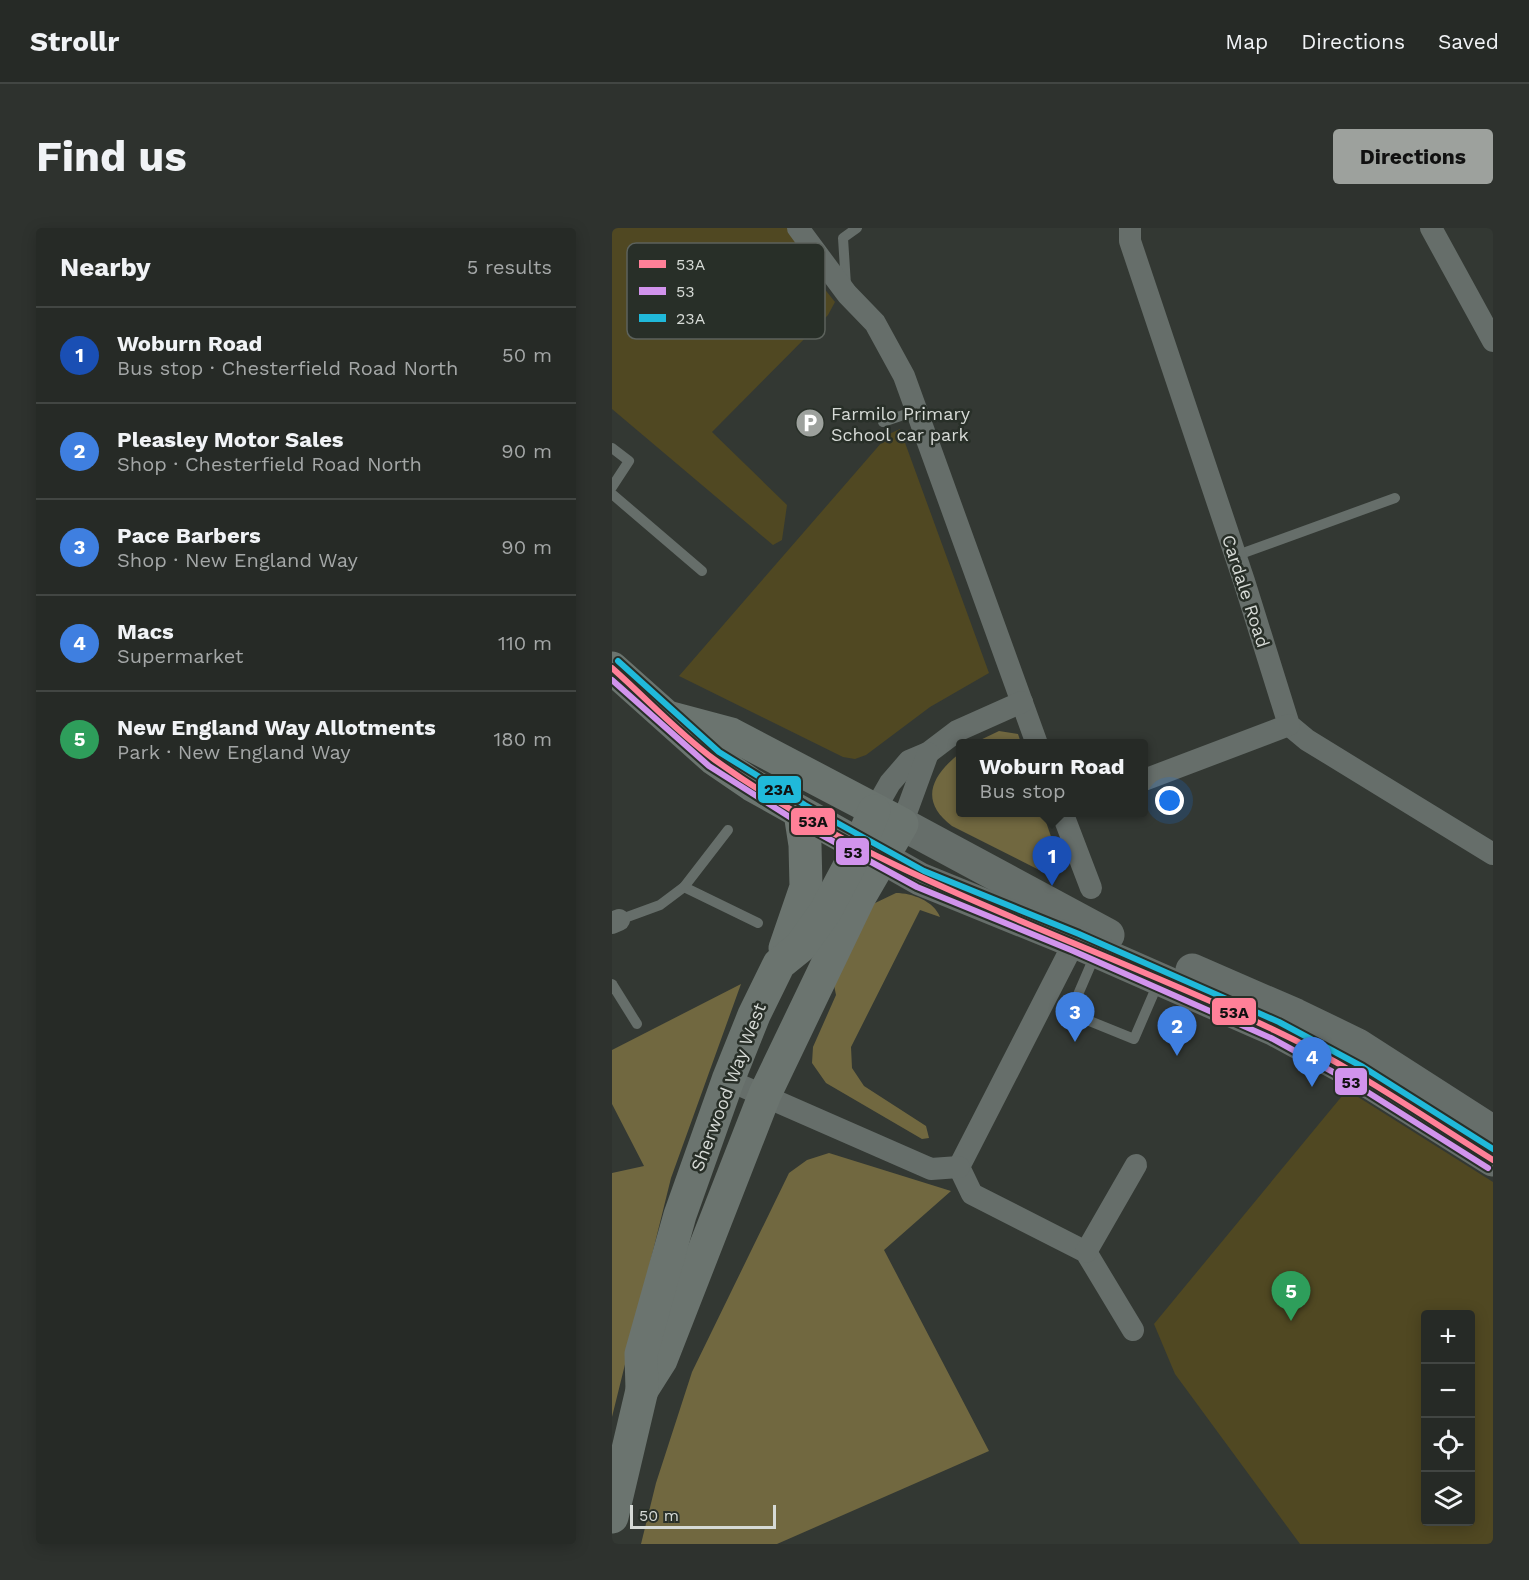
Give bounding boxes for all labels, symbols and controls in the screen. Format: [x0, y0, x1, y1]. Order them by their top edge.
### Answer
text: Strollr [30, 25, 119, 58]
text: Map [1225, 29, 1268, 54]
text: Directions [1301, 29, 1405, 54]
text: Saved [1438, 29, 1499, 54]
button: Directions [1333, 129, 1493, 184]
text: Find us [36, 132, 187, 181]
legend [627, 243, 825, 339]
text: Nearby [60, 252, 151, 282]
text: 5 results [467, 255, 552, 279]
text: 53A [676, 255, 706, 274]
text: 53 [676, 282, 695, 301]
text: 23A [676, 309, 706, 328]
text: Woburn Road [117, 331, 262, 356]
text: 1 [75, 343, 84, 367]
text: 50 m [502, 343, 552, 367]
text: Bus stop · Chesterfield Road North [117, 356, 458, 380]
place label: Farmilo Primary School car park [831, 403, 971, 445]
parking icon: Farmilo Primary School car park [794, 407, 826, 439]
text: Pleasley Motor Sales [117, 427, 344, 452]
text: 2 [74, 439, 85, 463]
text: 90 m [501, 439, 552, 463]
text: Shop · Chesterfield Road North [117, 452, 422, 476]
text: Pace Barbers [117, 523, 261, 548]
street label: Cardale Road [1218, 532, 1274, 650]
text: 3 [74, 535, 85, 559]
text: 90 m [501, 535, 552, 559]
text: Shop · New England Way [117, 548, 358, 572]
text: Macs [117, 619, 174, 644]
text: 4 [73, 631, 86, 655]
text: 110 m [498, 631, 552, 655]
text: Supermarket [117, 644, 243, 668]
text: New England Way Allotments [117, 715, 436, 740]
text: 5 [74, 727, 85, 751]
text: 180 m [494, 727, 552, 751]
popup [956, 739, 1148, 817]
text: Park · New England Way [117, 740, 351, 764]
text: Woburn Road [979, 754, 1125, 779]
line badge: 23A [757, 775, 802, 804]
text: Bus stop [979, 779, 1066, 803]
text: 23A [764, 780, 794, 799]
your location [1155, 786, 1184, 815]
line badge: 53A [790, 807, 836, 836]
text: 53A [798, 812, 828, 831]
pin: 1 [1032, 836, 1072, 886]
line badge: 53 [835, 837, 870, 866]
text: 53 [844, 843, 862, 862]
pin: 3 [1056, 992, 1094, 1042]
line badge: 53A [1211, 997, 1257, 1026]
street label: Sherwood Way West [686, 999, 770, 1174]
text: 53A [1219, 1003, 1249, 1022]
pin: 2 [1158, 1006, 1196, 1056]
pin: 4 [1292, 1038, 1332, 1087]
line badge: 53 [1334, 1067, 1368, 1096]
text: 53 [1342, 1073, 1360, 1092]
pin: 5 [1272, 1272, 1310, 1321]
map controls [1421, 1310, 1475, 1526]
button: + [1421, 1310, 1475, 1364]
button: − [1421, 1364, 1475, 1418]
button: locate [1421, 1418, 1475, 1472]
button: layers [1421, 1472, 1475, 1526]
scale bar [630, 1502, 776, 1530]
text: 50 m [639, 1506, 679, 1525]

